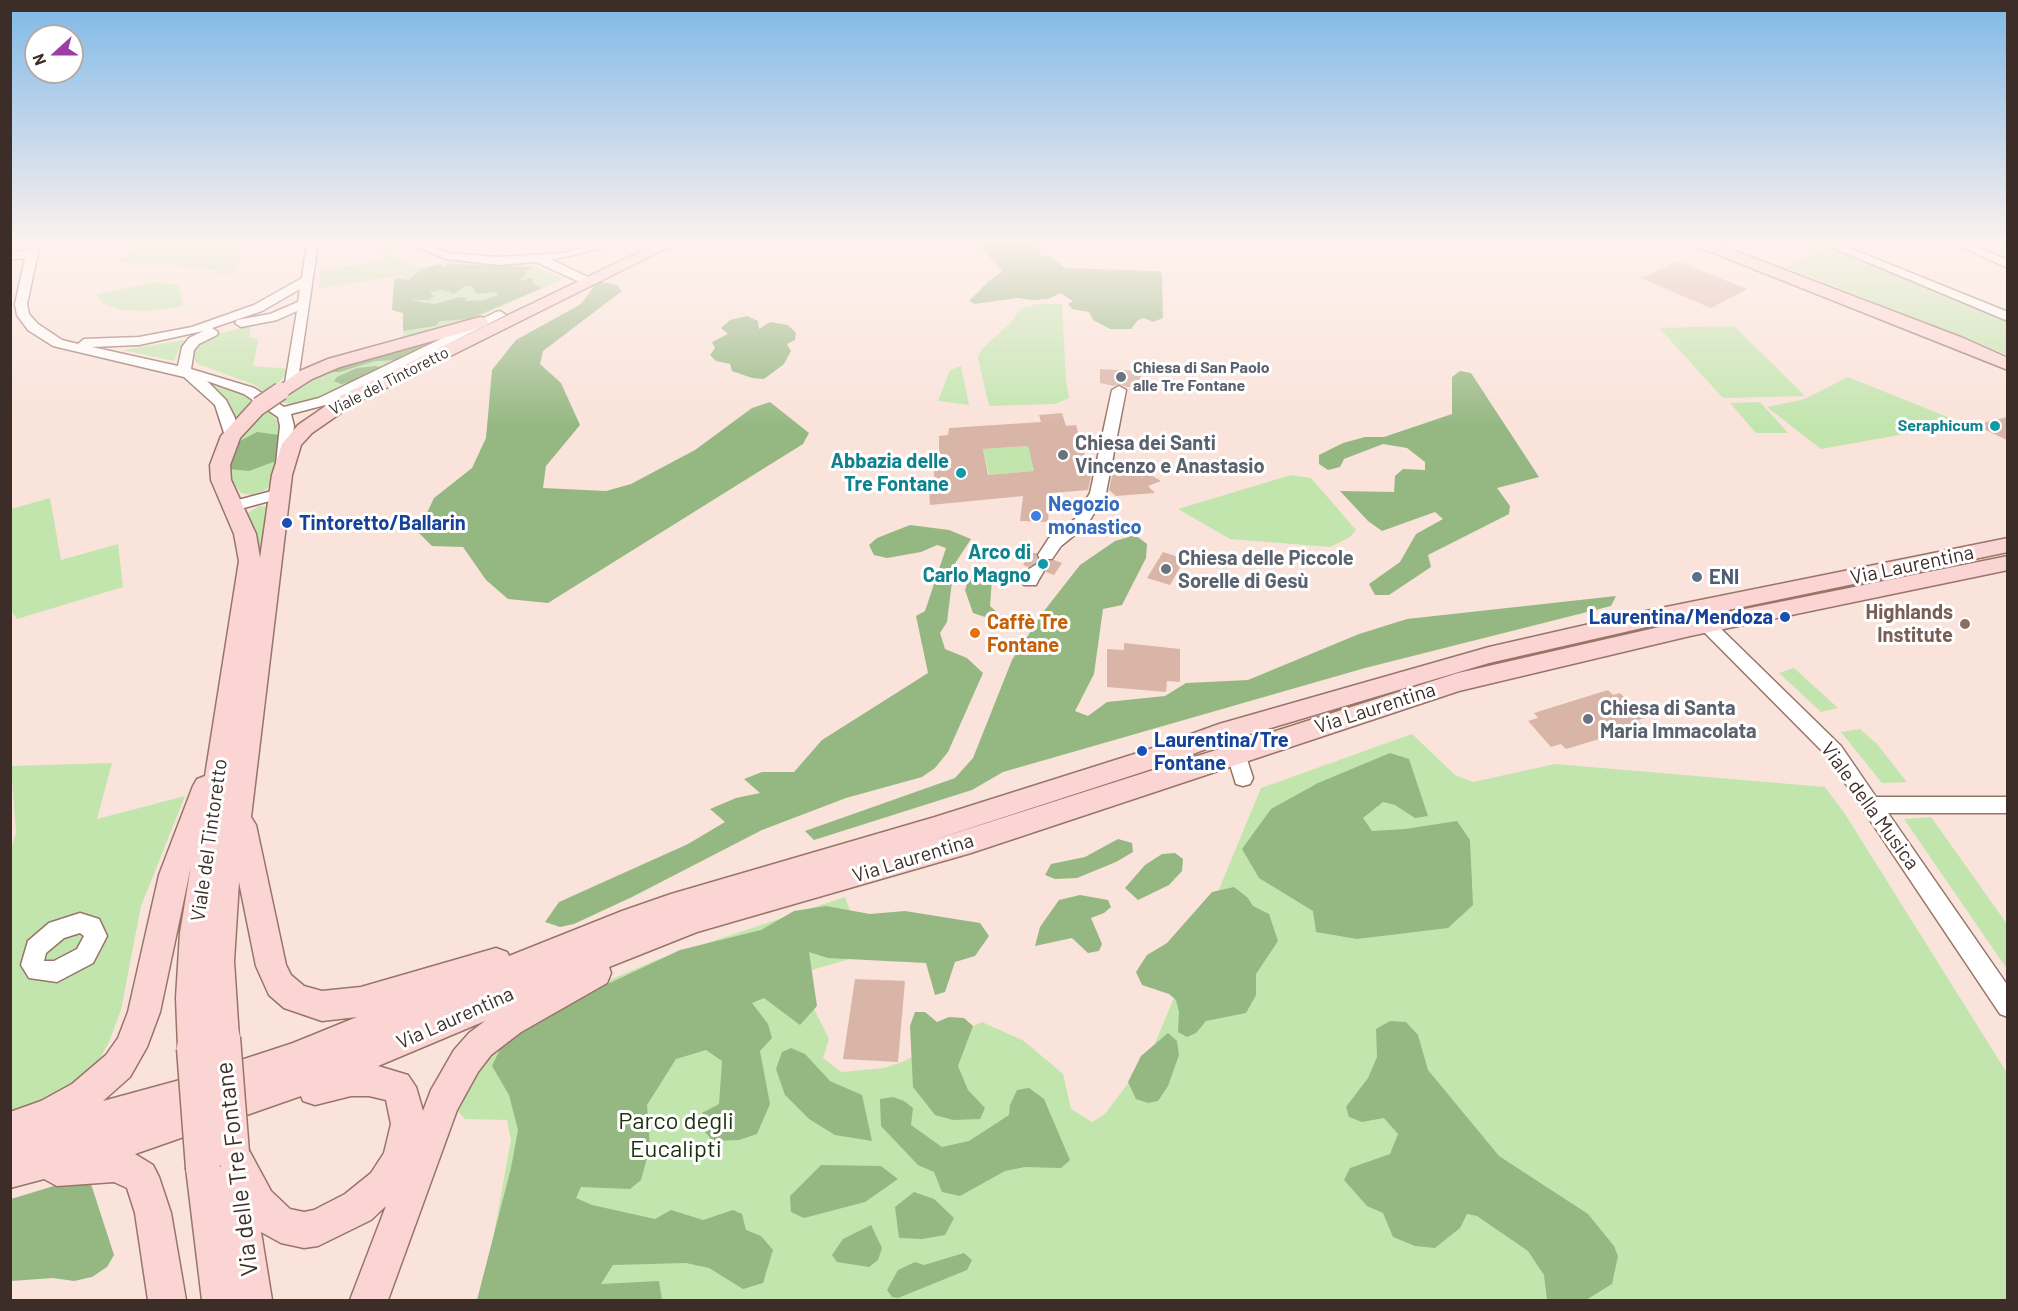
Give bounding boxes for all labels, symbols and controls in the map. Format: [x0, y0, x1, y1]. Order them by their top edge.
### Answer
north arrow [24, 24, 84, 84]
text: N [28, 52, 49, 68]
street label: Viale del Tintoretto [326, 343, 452, 419]
place label: Chiesa di San Paolo alle Tre Fontane [1133, 358, 1270, 396]
marker: Chiesa di San Paolo alle Tre Fontane [1114, 370, 1128, 384]
place label: Seraphicum [1898, 416, 1983, 436]
marker: Seraphicum [1988, 419, 2002, 433]
place label: Chiesa dei Santi Vincenzo e Anastasio [1075, 431, 1265, 478]
marker: Chiesa dei Santi Vincenzo e Anastasio [1056, 448, 1070, 462]
place label: Abbazia delle Tre Fontane [831, 449, 949, 496]
marker: Abbazia delle Tre Fontane [954, 466, 968, 480]
place label: Negozio monastico [1048, 492, 1142, 539]
marker: Negozio monastico [1029, 509, 1043, 523]
place label: Tintoretto/Ballarin [299, 511, 466, 535]
marker: Tintoretto/Ballarin [280, 516, 294, 530]
place label: Arco di Carlo Magno [923, 540, 1031, 587]
street label: Via Laurentina [1848, 540, 1976, 590]
place label: Chiesa delle Piccole Sorelle di Gesù [1178, 546, 1354, 593]
marker: Arco di Carlo Magno [1036, 557, 1050, 571]
marker: Chiesa delle Piccole Sorelle di Gesù [1159, 562, 1173, 576]
place label: ENI [1709, 565, 1739, 589]
marker: ENI [1690, 570, 1704, 584]
place label: Highlands Institute [1866, 600, 1953, 647]
place label: Laurentina/Mendoza [1589, 605, 1773, 629]
place label: Caffè Tre Fontane [987, 610, 1068, 657]
marker: Laurentina/Mendoza [1778, 610, 1792, 624]
marker: Highlands Institute [1958, 617, 1972, 631]
marker: Caffè Tre Fontane [968, 626, 982, 640]
street label: Via Laurentina [1312, 677, 1438, 739]
place label: Chiesa di Santa Maria Immacolata [1600, 696, 1757, 743]
marker: Chiesa di Santa Maria Immacolata [1581, 712, 1595, 726]
place label: Laurentina/Tre Fontane [1154, 728, 1289, 775]
street label: Viale della Musica [1816, 738, 1924, 874]
marker: Laurentina/Tre Fontane [1135, 744, 1149, 758]
street label: Viale del Tintoretto [186, 757, 232, 923]
street label: Via Laurentina [850, 828, 976, 888]
street label: Via Laurentina [393, 982, 517, 1054]
street label: Via delle Tre Fontane [210, 1060, 264, 1278]
park label: Parco degli Eucalipti [618, 1107, 734, 1163]

